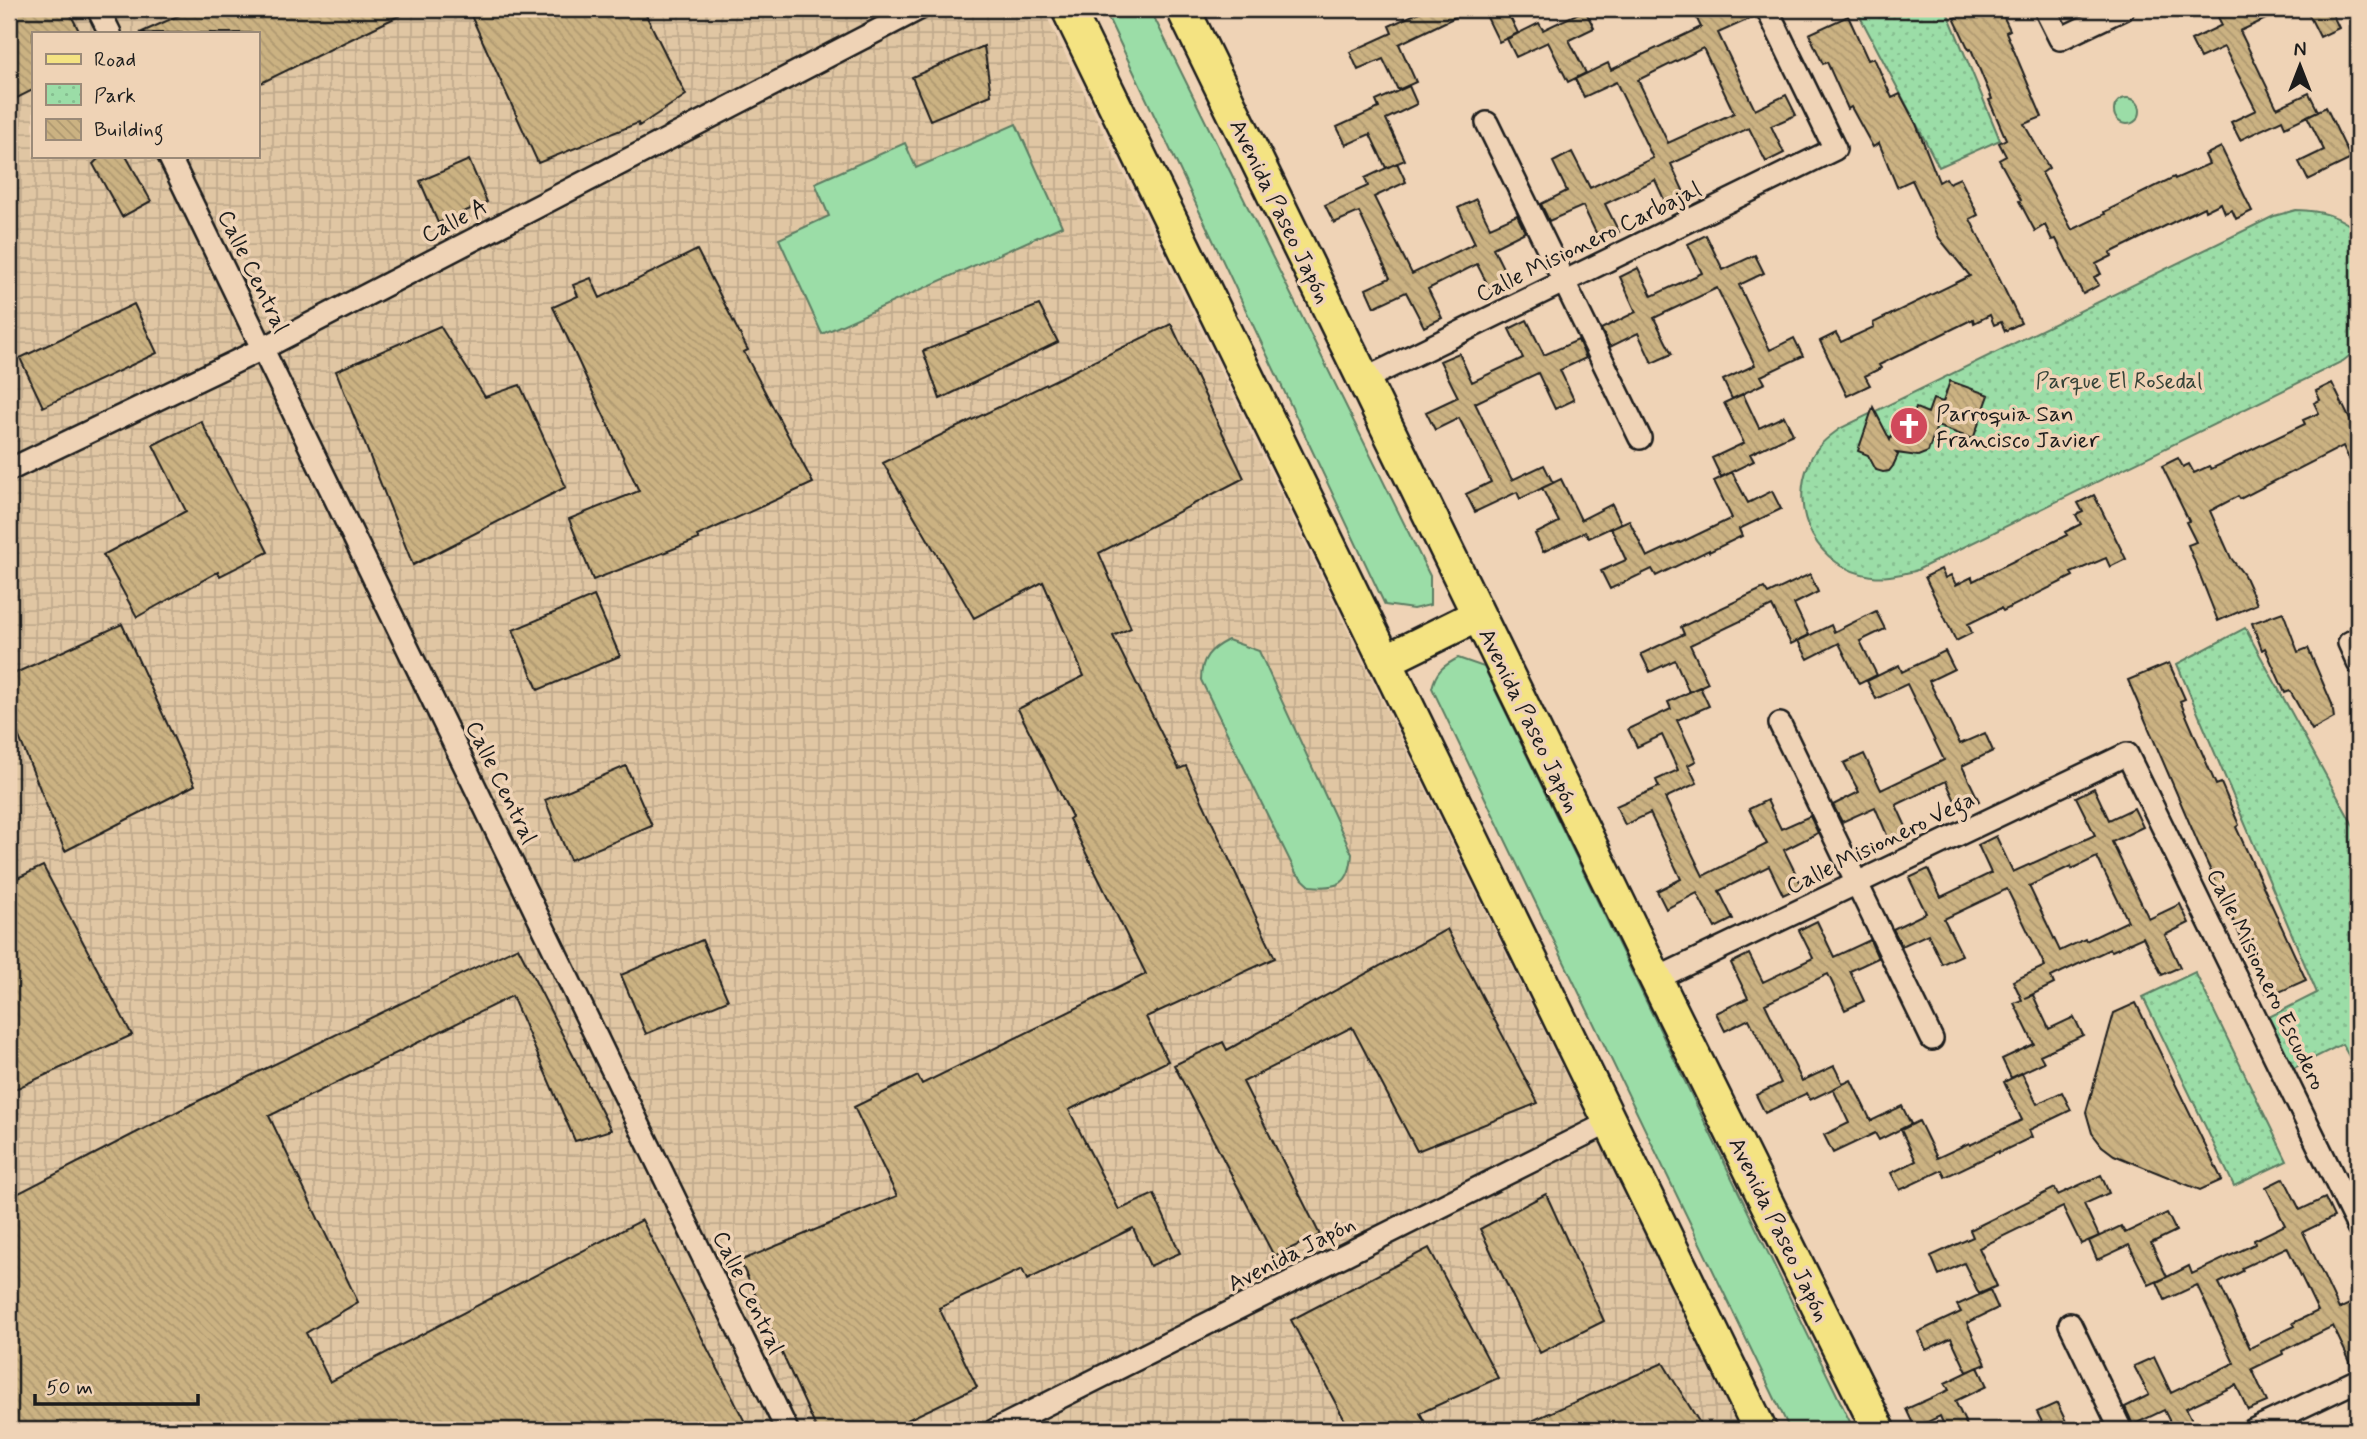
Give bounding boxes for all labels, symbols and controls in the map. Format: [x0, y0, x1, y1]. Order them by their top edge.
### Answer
legend [32, 32, 259, 158]
north arrow [2266, 32, 2336, 102]
text: N [2294, 38, 2306, 63]
text: Road [94, 46, 136, 74]
text: Park [94, 82, 136, 110]
street label: Avenida Paseo Japón [1222, 115, 1337, 309]
text: Building [94, 116, 164, 146]
street label: Calle Misionero Carbajal [1471, 175, 1706, 310]
street label: Calle A [417, 192, 493, 251]
street label: Calle Central [209, 205, 295, 338]
park label: Parque El Rosedal [2035, 367, 2203, 397]
place label: Parroquia San Francisco Javier [1936, 400, 2100, 456]
church icon: Parroquia San Francisco Javier [1888, 405, 1930, 447]
street label: Avenida Paseo Japón [1471, 624, 1586, 818]
street label: Calle Central [457, 716, 543, 849]
street label: Calle Misionero Vega [1782, 785, 1981, 904]
street label: Calle Misionero Escudero [2199, 864, 2332, 1096]
street label: Avenida Paseo Japón [1721, 1133, 1836, 1327]
street label: Avenida Japón [1223, 1210, 1361, 1300]
street label: Calle Central [704, 1226, 790, 1359]
scale bar [35, 1362, 198, 1406]
text: 50 m [46, 1374, 93, 1402]

